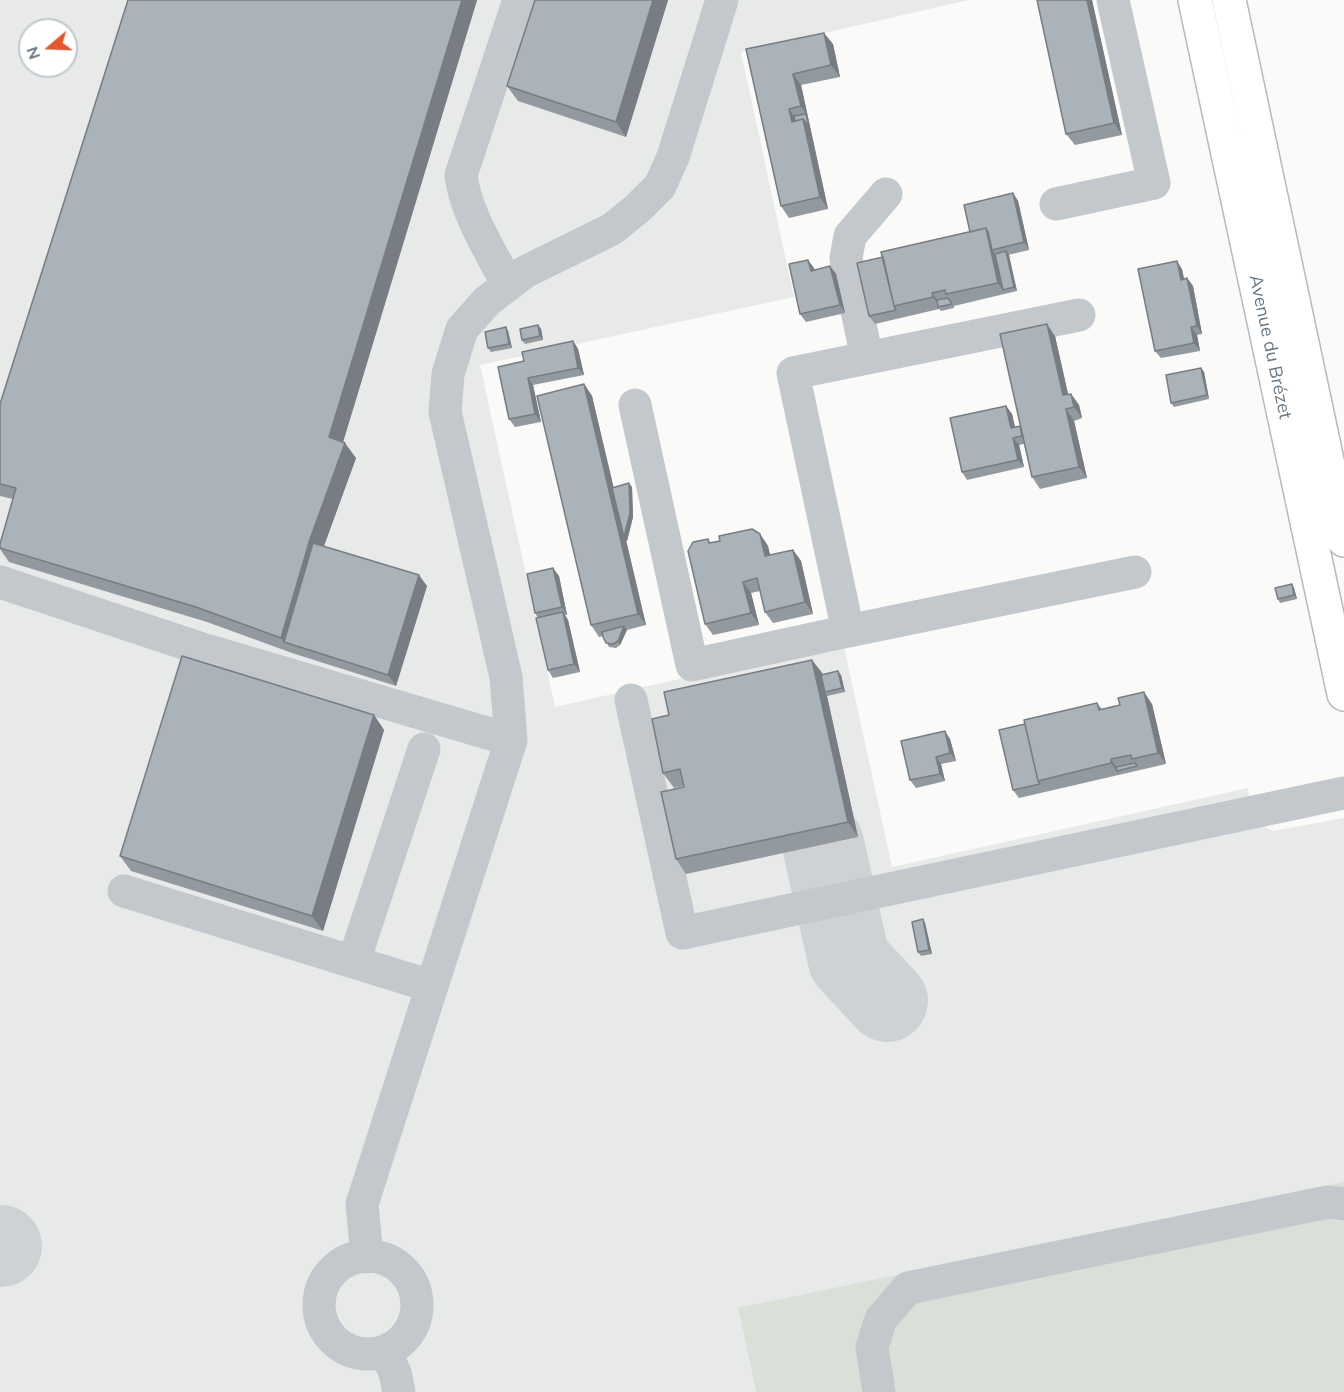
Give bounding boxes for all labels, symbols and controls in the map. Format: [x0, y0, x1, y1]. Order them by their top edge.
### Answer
north arrow [18, 18, 78, 78]
text: N [21, 44, 44, 62]
street label: Avenue du Brézet [1244, 273, 1296, 421]

